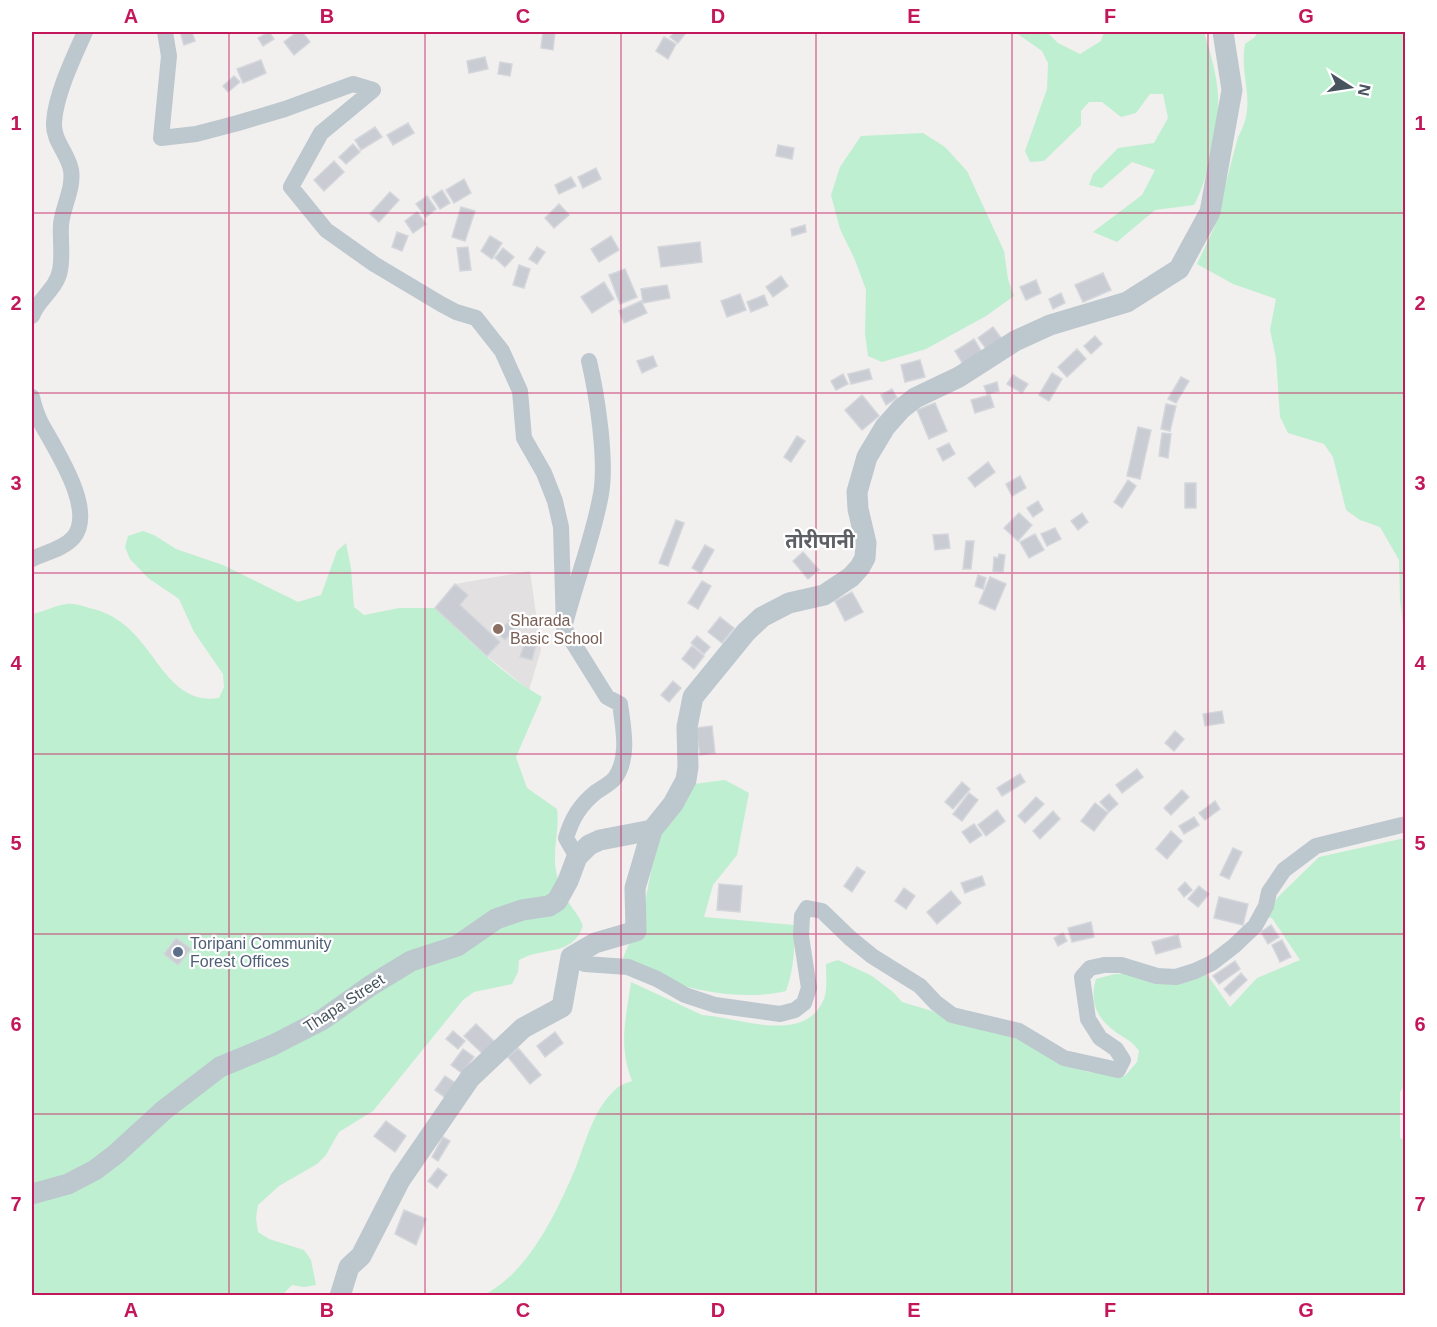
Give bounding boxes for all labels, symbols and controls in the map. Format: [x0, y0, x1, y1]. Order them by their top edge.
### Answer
text: A [124, 5, 138, 27]
text: B [320, 5, 334, 27]
text: C [516, 5, 530, 27]
text: D [711, 5, 725, 27]
text: E [907, 5, 921, 27]
text: F [1104, 5, 1116, 27]
text: G [1298, 5, 1314, 27]
north arrow [1320, 57, 1380, 117]
text: N [1355, 83, 1374, 97]
text: 1 [10, 112, 22, 134]
text: 1 [1414, 112, 1426, 134]
text: 2 [10, 292, 22, 314]
text: 2 [1414, 292, 1426, 314]
text: 3 [10, 472, 22, 494]
text: 3 [1414, 472, 1426, 494]
district label: तोरीपानी [785, 529, 856, 552]
place label: Sharada Basic School [510, 612, 603, 647]
marker: Sharada Basic School [491, 622, 505, 636]
text: 4 [10, 652, 22, 674]
text: 4 [1414, 652, 1426, 674]
text: 5 [10, 832, 22, 854]
text: 5 [1414, 832, 1426, 854]
place label: Toripani Community Forest Offices [190, 935, 331, 970]
marker: Toripani Community Forest Offices [171, 945, 185, 959]
street label: Thapa Street [301, 970, 388, 1035]
text: 6 [10, 1013, 22, 1035]
text: 6 [1414, 1013, 1426, 1035]
text: 7 [10, 1193, 22, 1215]
text: 7 [1414, 1193, 1426, 1215]
text: A [124, 1299, 138, 1321]
text: B [320, 1299, 334, 1321]
text: C [516, 1299, 530, 1321]
text: D [711, 1299, 725, 1321]
text: E [907, 1299, 921, 1321]
text: F [1104, 1299, 1116, 1321]
text: G [1298, 1299, 1314, 1321]

